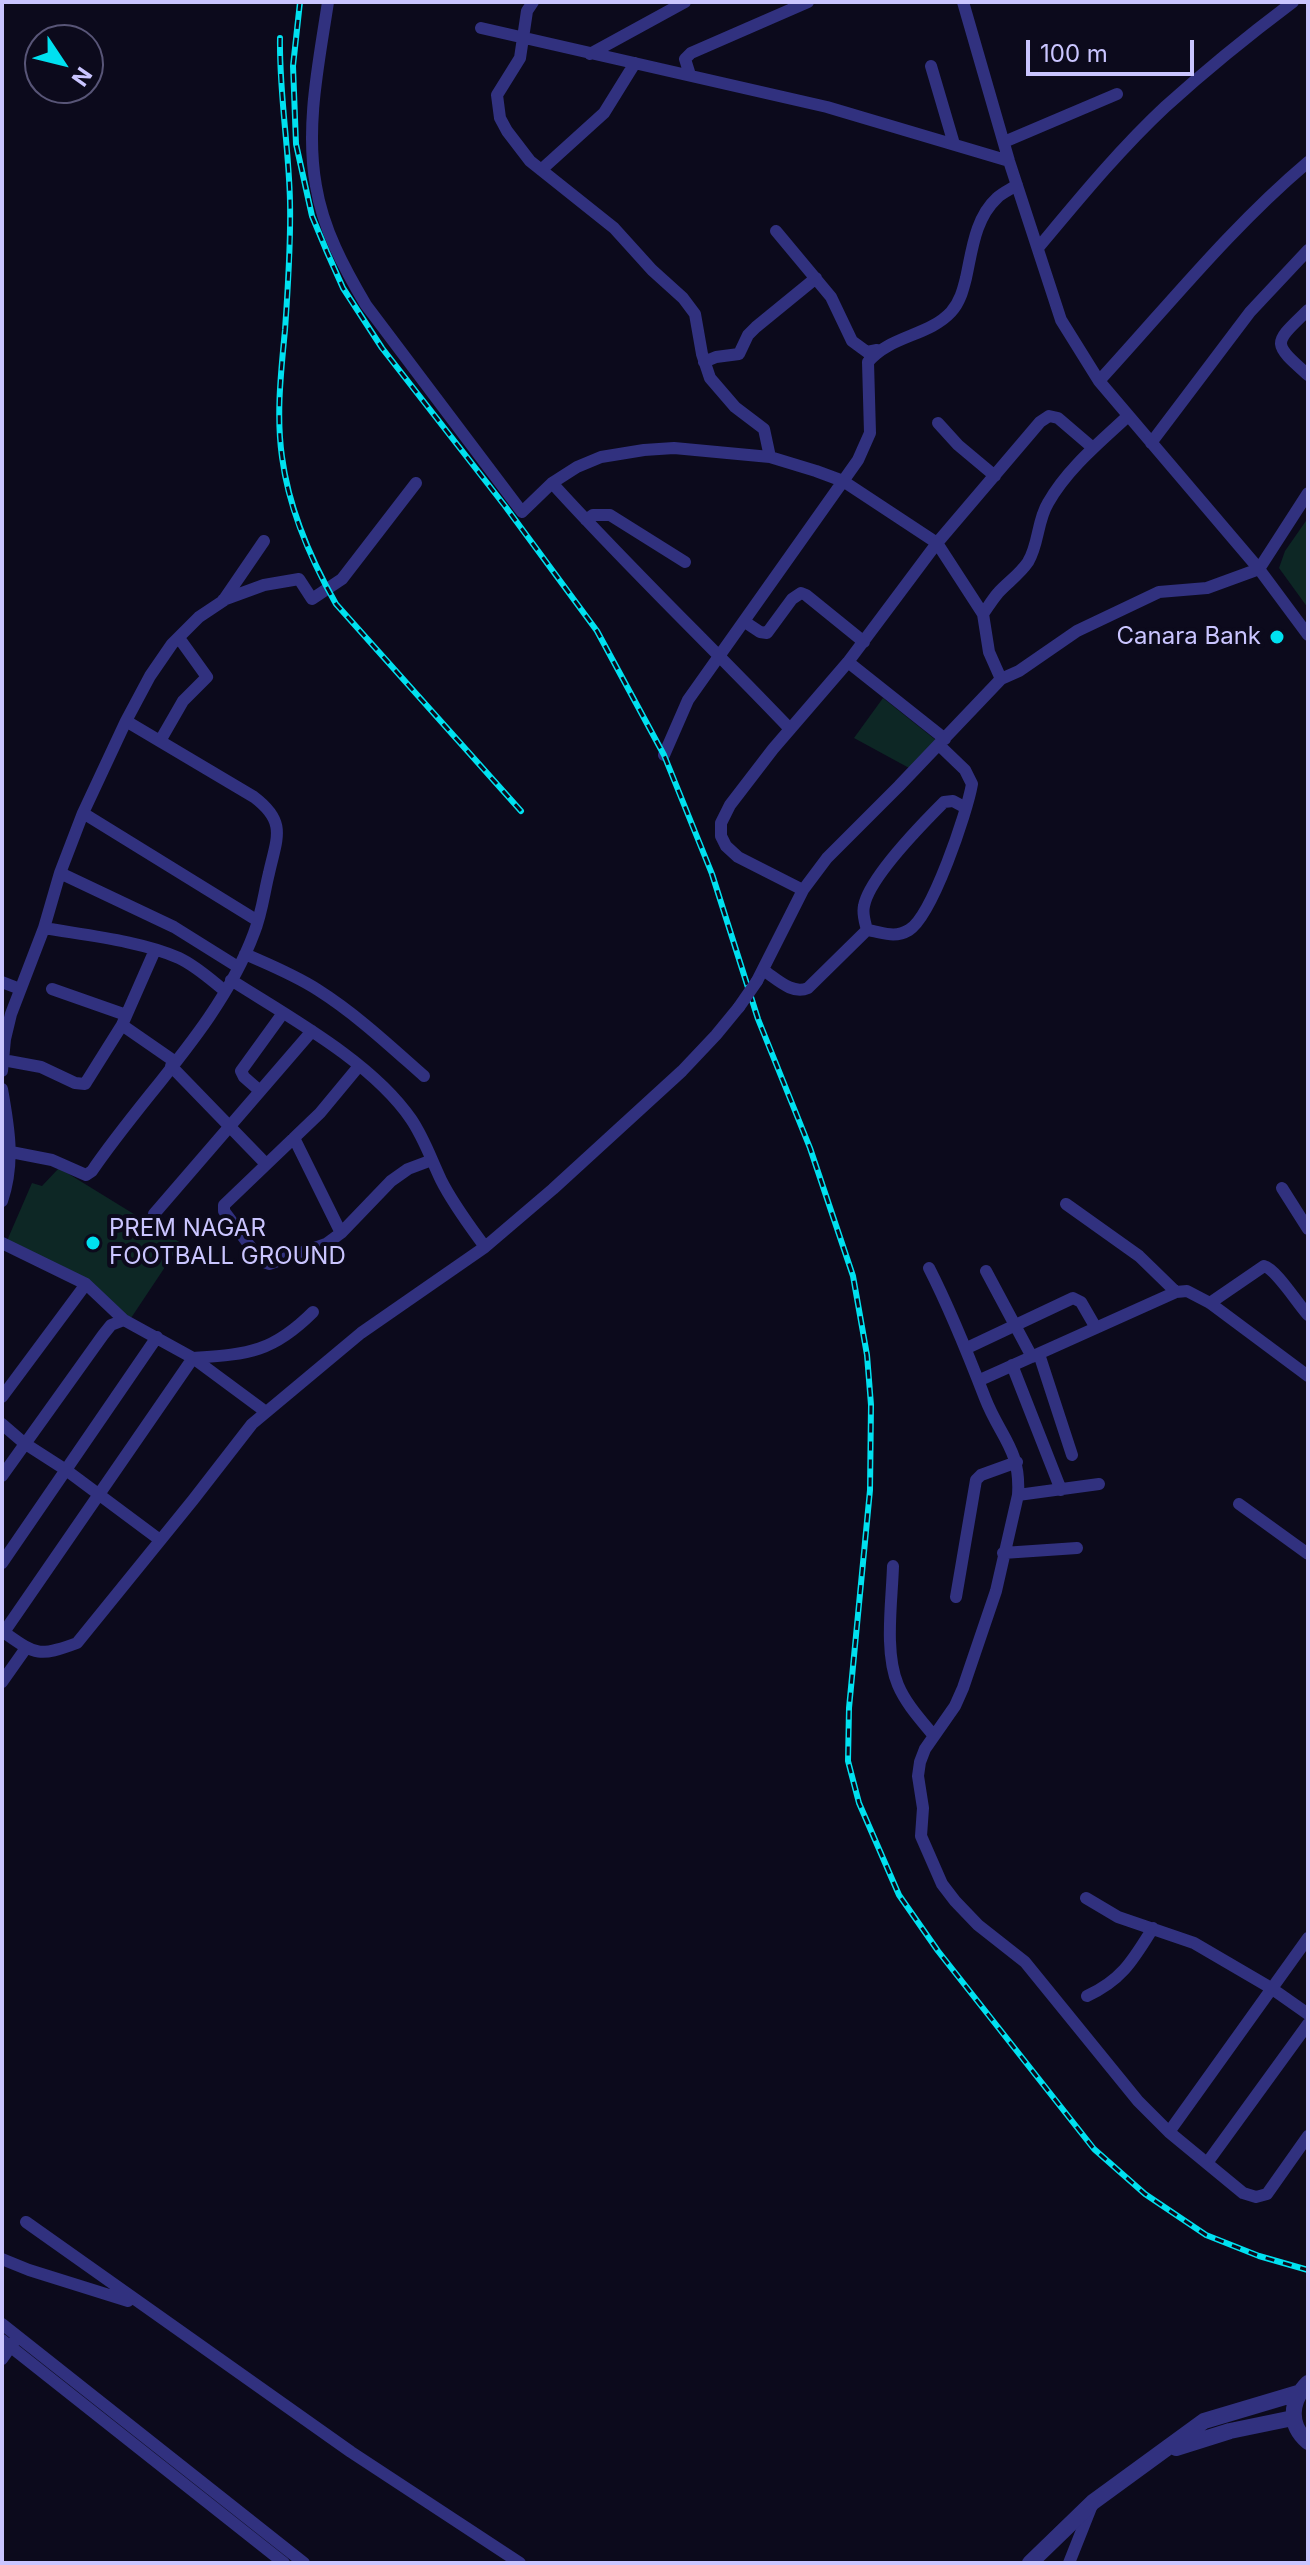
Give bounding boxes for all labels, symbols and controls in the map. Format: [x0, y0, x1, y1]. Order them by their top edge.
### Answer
north arrow [24, 24, 104, 104]
scale bar [1030, 24, 1198, 74]
text: 100 m [1040, 39, 1108, 68]
text: N [67, 62, 97, 91]
place label: Canara Bank [1117, 623, 1261, 651]
marker: Canara Bank [1268, 628, 1286, 646]
place label: PREM NAGAR FOOTBALL GROUND [109, 1215, 346, 1271]
marker: PREM NAGAR FOOTBALL GROUND [84, 1234, 102, 1252]

